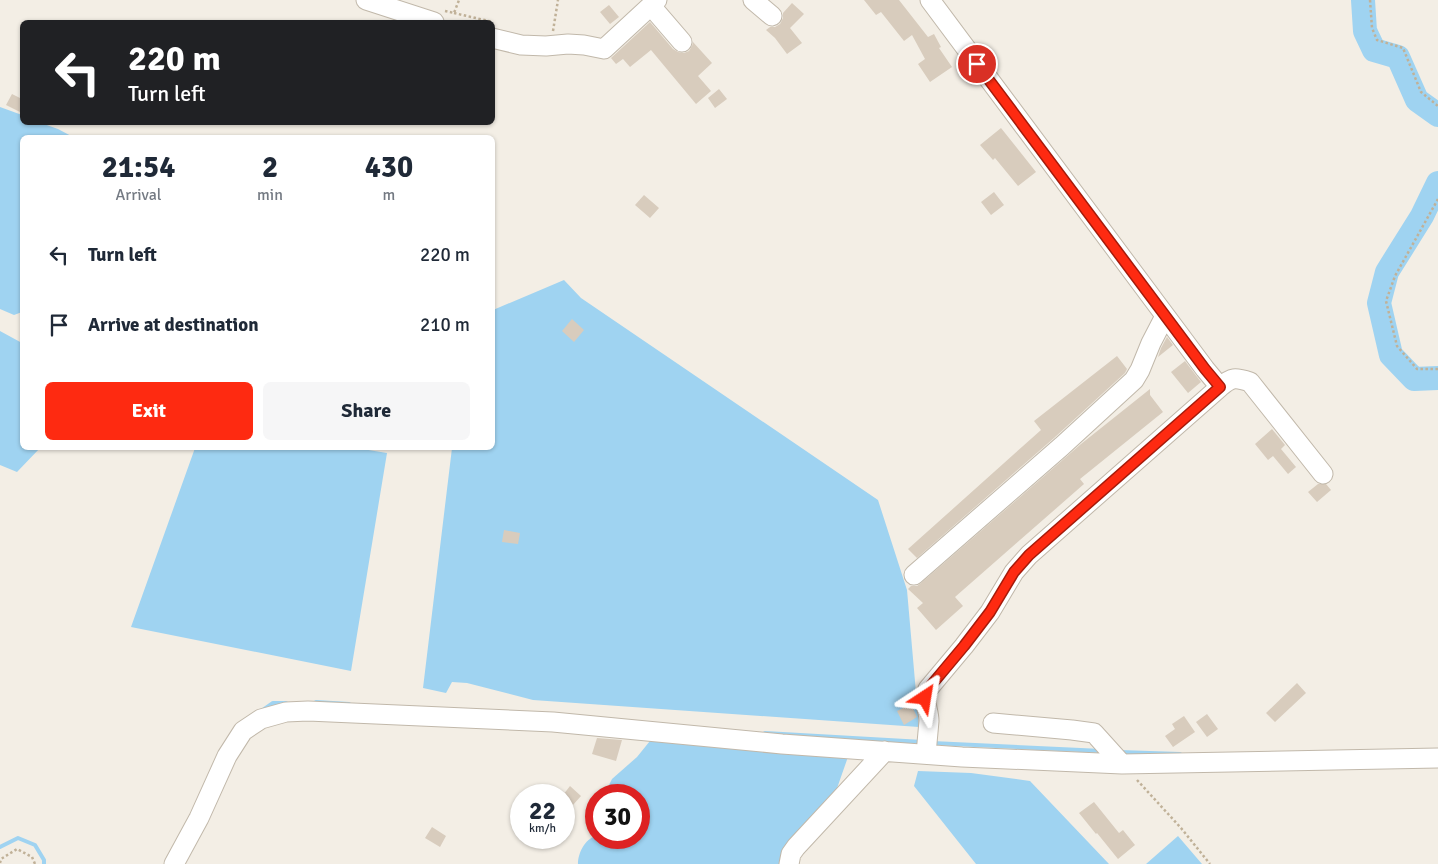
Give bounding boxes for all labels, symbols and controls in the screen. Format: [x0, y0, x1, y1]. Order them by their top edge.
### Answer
text: 220 m [128, 37, 221, 80]
icon: left [45, 40, 110, 105]
pin [956, 43, 998, 85]
icon: arrive [963, 50, 991, 78]
text: Turn left [128, 80, 206, 107]
text: 21:54 [102, 149, 175, 186]
text: 2 [262, 149, 278, 186]
text: 430 [365, 149, 413, 186]
text: Arrival [115, 185, 162, 205]
text: min [257, 185, 283, 205]
text: m [383, 185, 395, 205]
icon: left [45, 241, 73, 269]
text: Turn left [88, 243, 157, 267]
text: 220 m [420, 243, 470, 267]
icon: arrive [45, 311, 73, 339]
text: Arrive at destination [88, 313, 259, 337]
text: 210 m [420, 313, 470, 337]
button: Exit [45, 382, 253, 440]
button: Share [263, 382, 470, 440]
position arrow [898, 671, 950, 723]
speed limit sign: 30 [585, 784, 650, 849]
text: 22 [529, 795, 556, 826]
text: km/h [529, 821, 556, 836]

